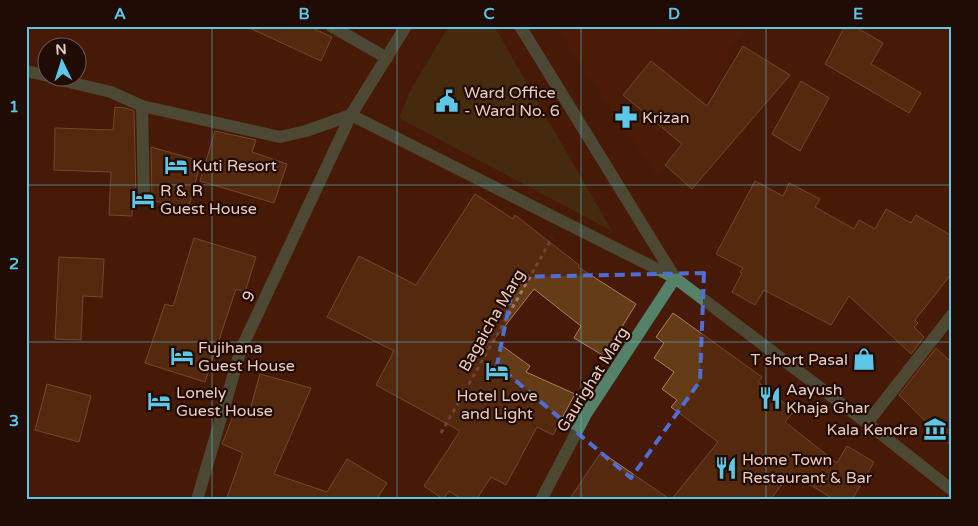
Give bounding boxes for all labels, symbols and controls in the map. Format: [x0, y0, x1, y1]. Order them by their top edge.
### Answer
text: A [114, 4, 126, 24]
text: B [298, 4, 310, 24]
text: C [483, 4, 495, 24]
text: D [668, 4, 680, 24]
text: E [853, 4, 863, 24]
north arrow [38, 38, 88, 88]
text: N [55, 41, 67, 58]
place label: Ward Office - Ward No. 6 [464, 83, 560, 121]
public building icon: Ward Office - Ward No. 6 [434, 88, 460, 114]
text: 1 [9, 97, 19, 117]
pharmacy icon: Krizan [613, 104, 639, 130]
place label: Krizan [642, 108, 690, 128]
hotel icon: Kuti Resort [163, 152, 189, 178]
place label: Kuti Resort [192, 156, 277, 176]
place label: R & R Guest House [160, 181, 257, 219]
hotel icon: R & R Guest House [130, 186, 156, 212]
text: 2 [9, 254, 19, 274]
street label: Bagaicha Marg [454, 266, 529, 375]
street label: 9 [238, 288, 260, 305]
street label: Gaurighat Marg [553, 323, 633, 436]
place label: Fujihana Guest House [198, 338, 295, 376]
hotel icon: Fujihana Guest House [169, 343, 195, 369]
shop icon: T short Pasal [851, 346, 877, 372]
place label: T short Pasal [751, 350, 848, 370]
hotel icon: Hotel Love and Light [484, 358, 510, 384]
place label: Aayush Khaja Ghar [786, 380, 871, 418]
place label: Lonely Guest House [176, 383, 273, 421]
restaurant icon: Aayush Khaja Ghar [757, 385, 783, 411]
place label: Hotel Love and Light [457, 386, 537, 424]
hotel icon: Lonely Guest House [146, 388, 172, 414]
text: 3 [9, 411, 19, 431]
museum icon: Kala Kendra [922, 416, 948, 442]
place label: Kala Kendra [826, 420, 918, 440]
place label: Home Town Restaurant & Bar [742, 450, 873, 488]
restaurant icon: Home Town Restaurant & Bar [713, 455, 739, 481]

